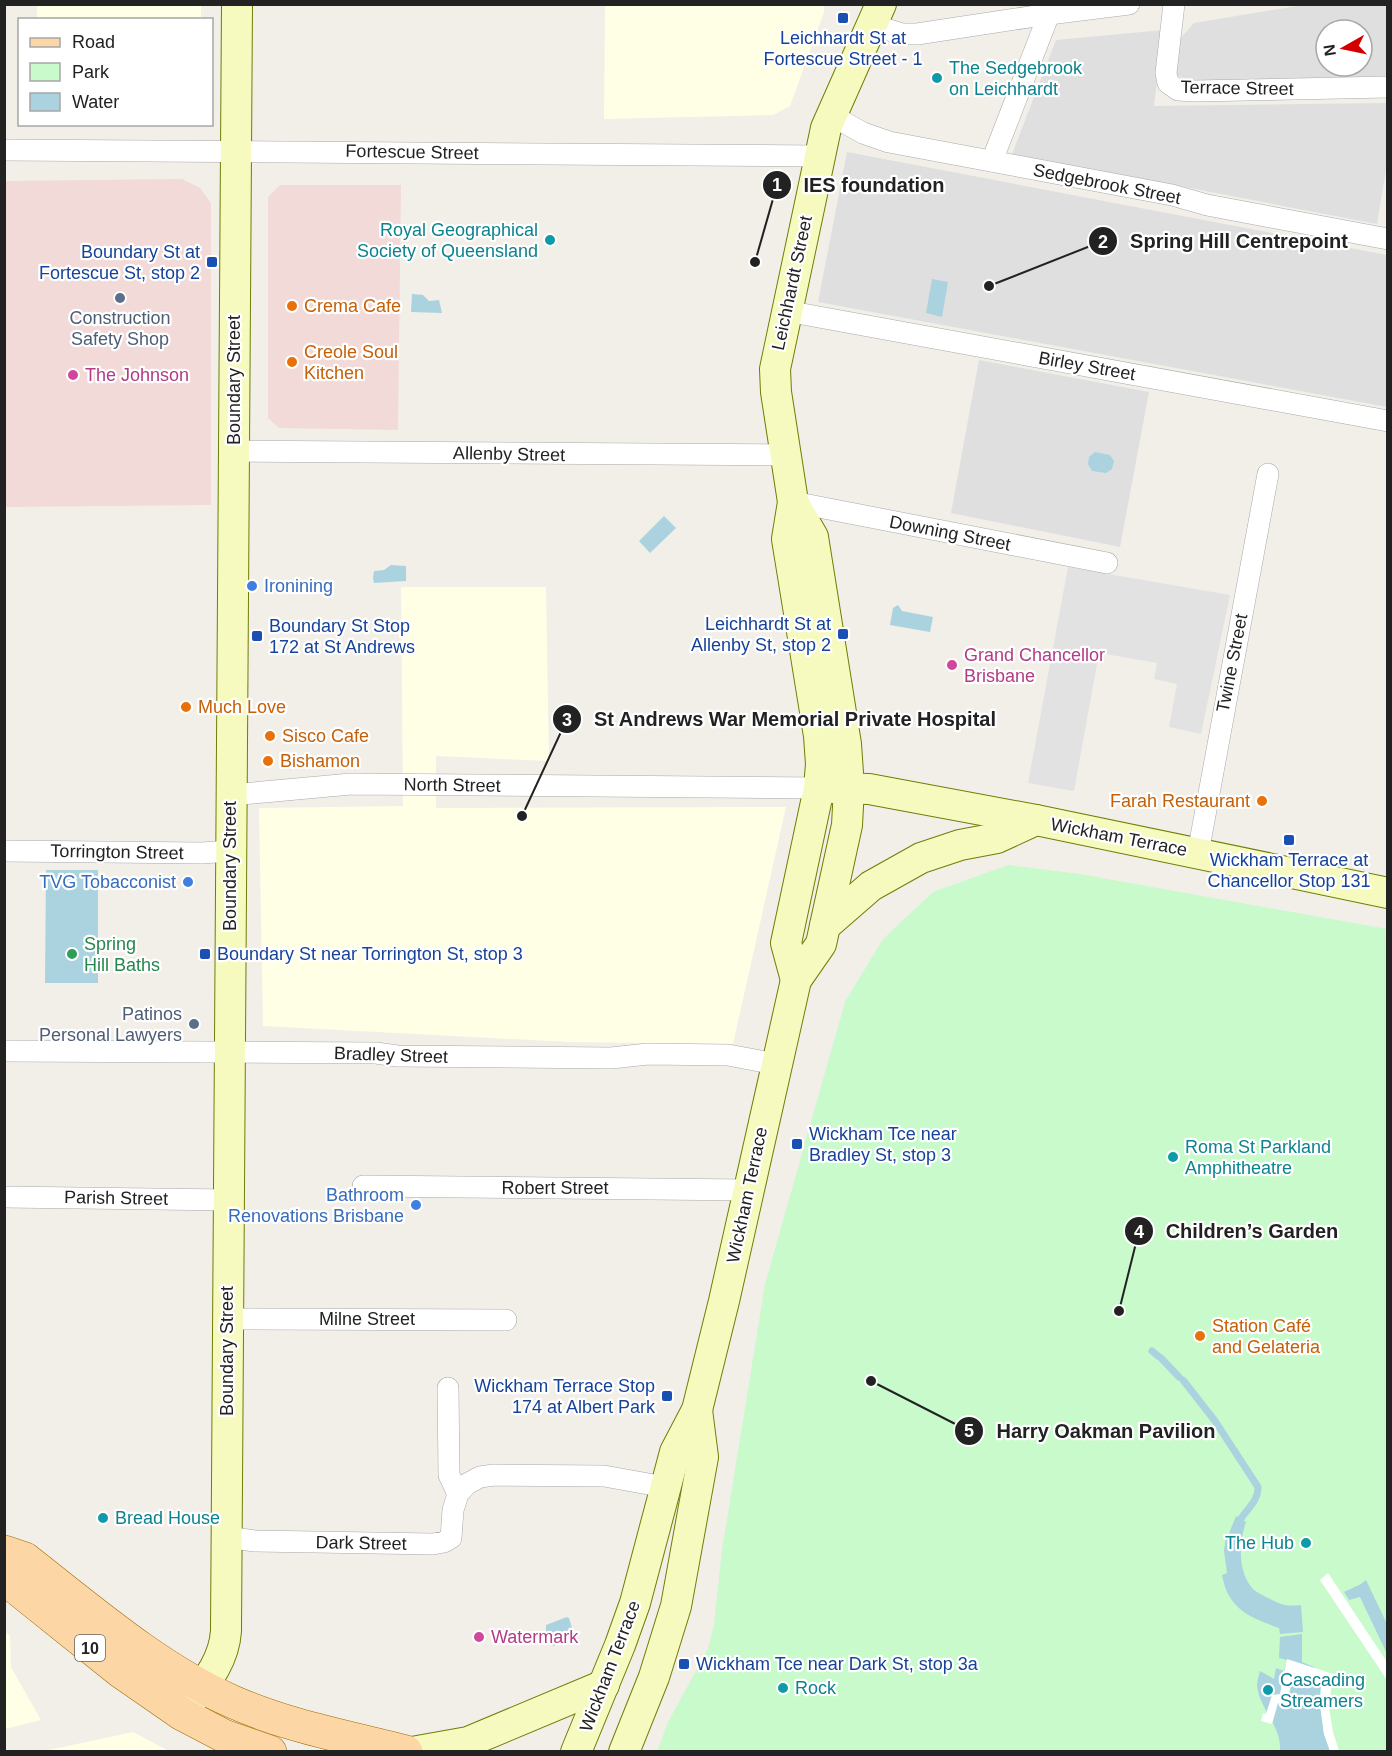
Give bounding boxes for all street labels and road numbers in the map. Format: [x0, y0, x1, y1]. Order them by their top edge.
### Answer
street label: Terrace Street [1180, 77, 1294, 99]
street label: Fortescue Street [345, 141, 479, 163]
street label: Sedgebrook Street [1031, 160, 1183, 208]
street label: Leichhardt Street [768, 214, 816, 352]
street label: Boundary Street [224, 315, 244, 445]
street label: Birley Street [1037, 348, 1137, 384]
street label: Allenby Street [453, 443, 565, 465]
street label: Downing Street [888, 511, 1012, 555]
street label: Twine Street [1213, 612, 1251, 714]
street label: North Street [403, 774, 501, 796]
street label: Boundary Street [220, 801, 240, 931]
street label: Wickham Terrace [1049, 814, 1189, 860]
street label: Torrington Street [50, 841, 184, 863]
street label: Bradley Street [334, 1043, 448, 1067]
street label: Wickham Terrace [723, 1125, 771, 1265]
street label: Robert Street [501, 1178, 609, 1198]
street label: Parish Street [64, 1187, 168, 1209]
street label: Boundary Street [217, 1286, 237, 1416]
street label: Milne Street [319, 1309, 415, 1329]
street label: Dark Street [315, 1532, 407, 1554]
street label: Wickham Terrace [576, 1598, 644, 1734]
road number: 10 [75, 1635, 105, 1661]

